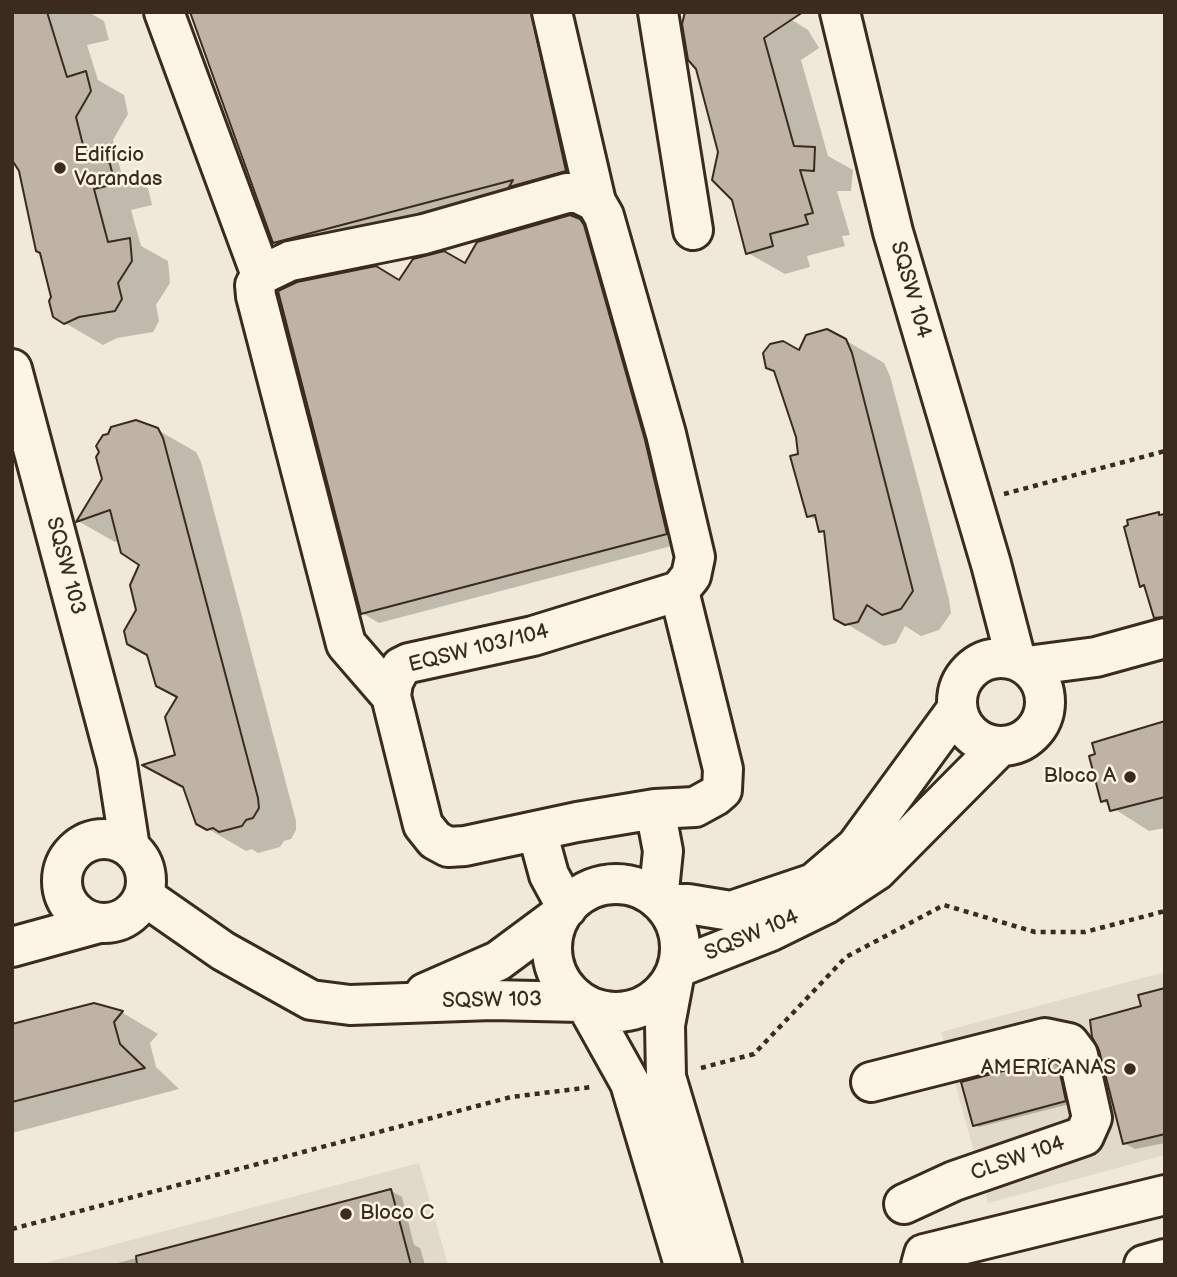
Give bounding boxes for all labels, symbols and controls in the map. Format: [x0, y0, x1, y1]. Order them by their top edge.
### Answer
place label: Edifício Varandas [74, 143, 162, 193]
marker: Edifício Varandas [52, 160, 68, 176]
street label: SQSW 104 [884, 239, 936, 341]
street label: SQSW 103 [40, 514, 90, 618]
street label: EQSW 103/104 [406, 619, 552, 679]
place label: Bloco A [1044, 764, 1116, 790]
marker: Bloco A [1122, 769, 1138, 785]
street label: SQSW 104 [701, 905, 803, 967]
street label: SQSW 103 [442, 988, 542, 1014]
place label: AMERICANAS [981, 1056, 1116, 1082]
marker: AMERICANAS [1122, 1061, 1138, 1077]
street label: CLSW 104 [968, 1131, 1068, 1187]
place label: Bloco C [360, 1201, 435, 1227]
marker: Bloco C [338, 1206, 354, 1222]

